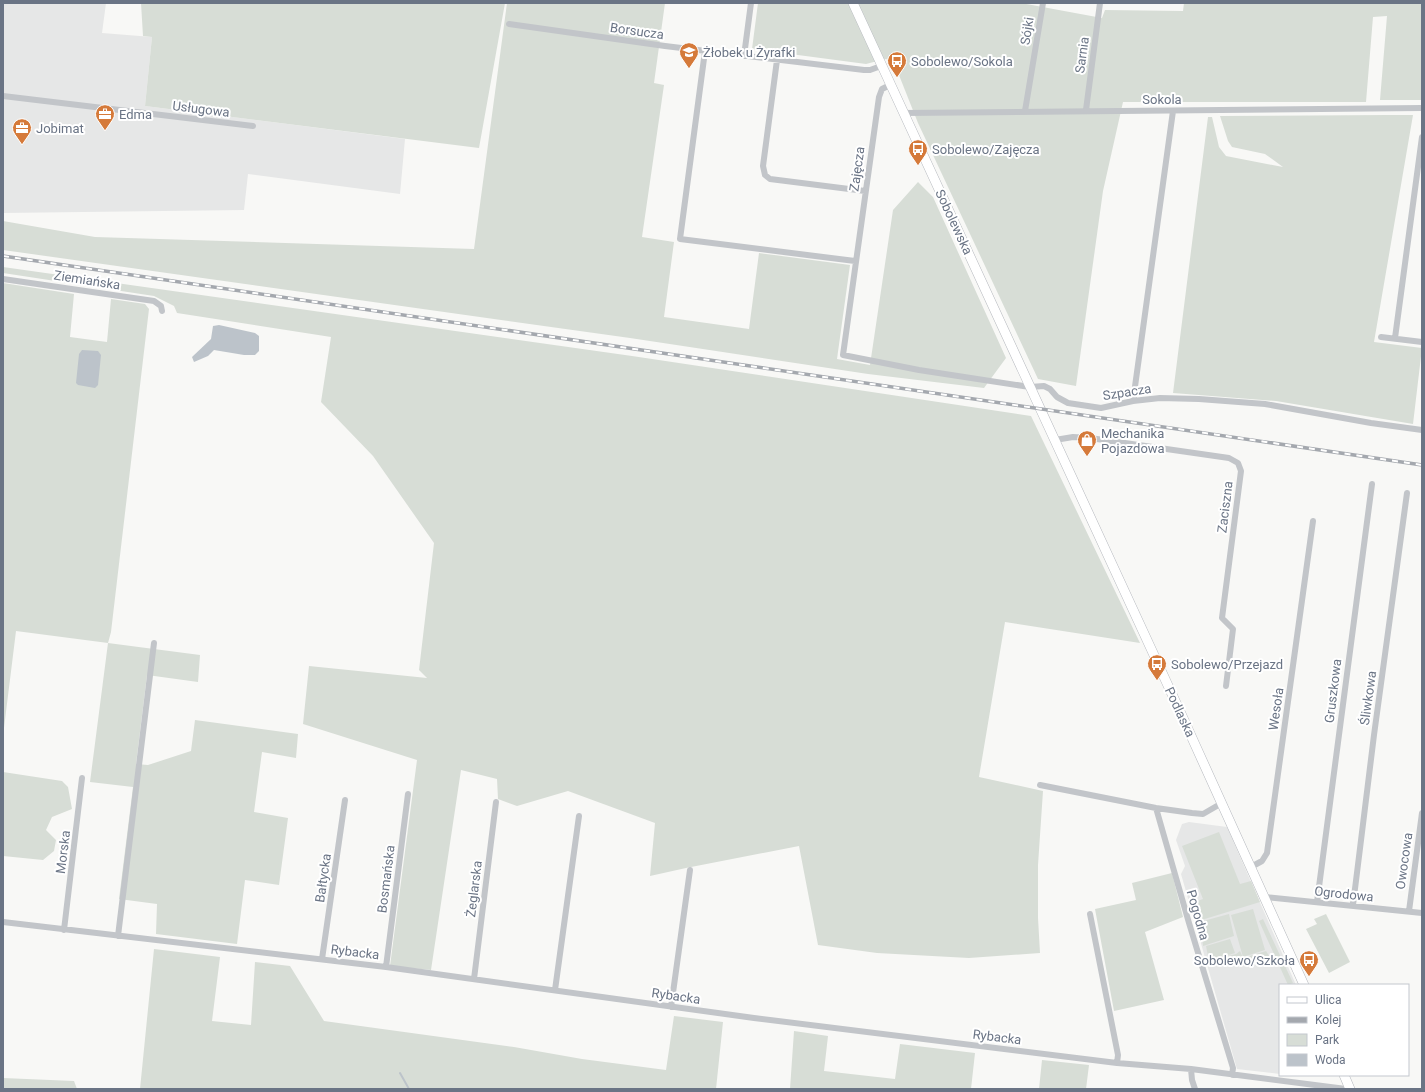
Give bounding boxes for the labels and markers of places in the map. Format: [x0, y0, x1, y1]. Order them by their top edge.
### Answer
school or university icon: Żłobek u Żyrafki [678, 41, 700, 69]
place label: Żłobek u Żyrafki [703, 45, 795, 60]
bus stop icon: Sobolewo/Sokola [886, 50, 908, 78]
place label: Sobolewo/Sokola [911, 54, 1013, 69]
office icon: Edma [94, 103, 116, 131]
place label: Edma [119, 107, 152, 122]
office icon: Jobimat [11, 117, 33, 145]
place label: Jobimat [36, 121, 84, 136]
bus stop icon: Sobolewo/Zajęcza [907, 138, 929, 166]
place label: Sobolewo/Zajęcza [932, 142, 1040, 157]
place label: Mechanika Pojazdowa [1101, 426, 1165, 456]
shop icon: Mechanika Pojazdowa [1076, 429, 1098, 457]
bus stop icon: Sobolewo/Przejazd [1146, 653, 1168, 681]
place label: Sobolewo/Przejazd [1171, 657, 1283, 672]
bus stop icon: Sobolewo/Szkoła [1298, 949, 1320, 977]
place label: Sobolewo/Szkoła [1194, 953, 1295, 968]

